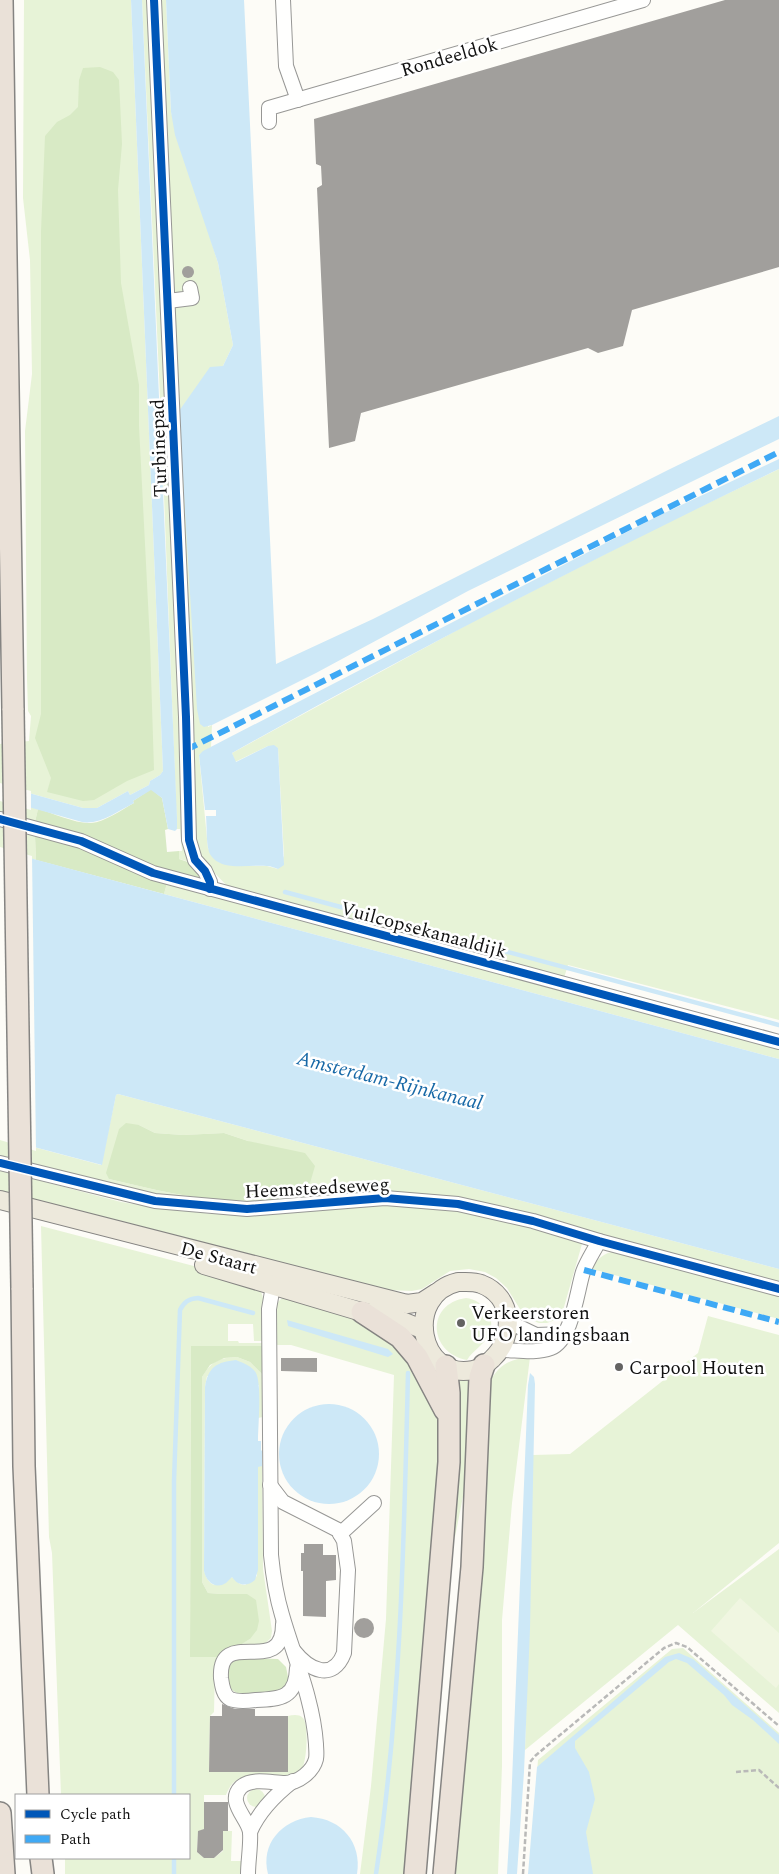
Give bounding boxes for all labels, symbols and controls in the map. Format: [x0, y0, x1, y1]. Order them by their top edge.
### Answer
street label: Rondeeldok [397, 30, 502, 85]
street label: Turbinepad [143, 398, 176, 498]
street label: Vuilcopsekanaaldijk [337, 894, 510, 967]
water label: Amsterdam-Rijnkanaal [293, 1043, 486, 1119]
street label: Heemsteedseweg [244, 1170, 390, 1207]
street label: De Staart [177, 1234, 261, 1283]
place label: Verkeerstoren UFO landingsbaan [471, 1299, 630, 1350]
marker: Verkeerstoren UFO landingsbaan [455, 1317, 467, 1329]
place label: Carpool Houten [629, 1354, 765, 1383]
marker: Carpool Houten [613, 1361, 625, 1373]
legend [15, 1794, 190, 1859]
text: Cycle path [60, 1803, 131, 1826]
text: Path [60, 1828, 91, 1851]

